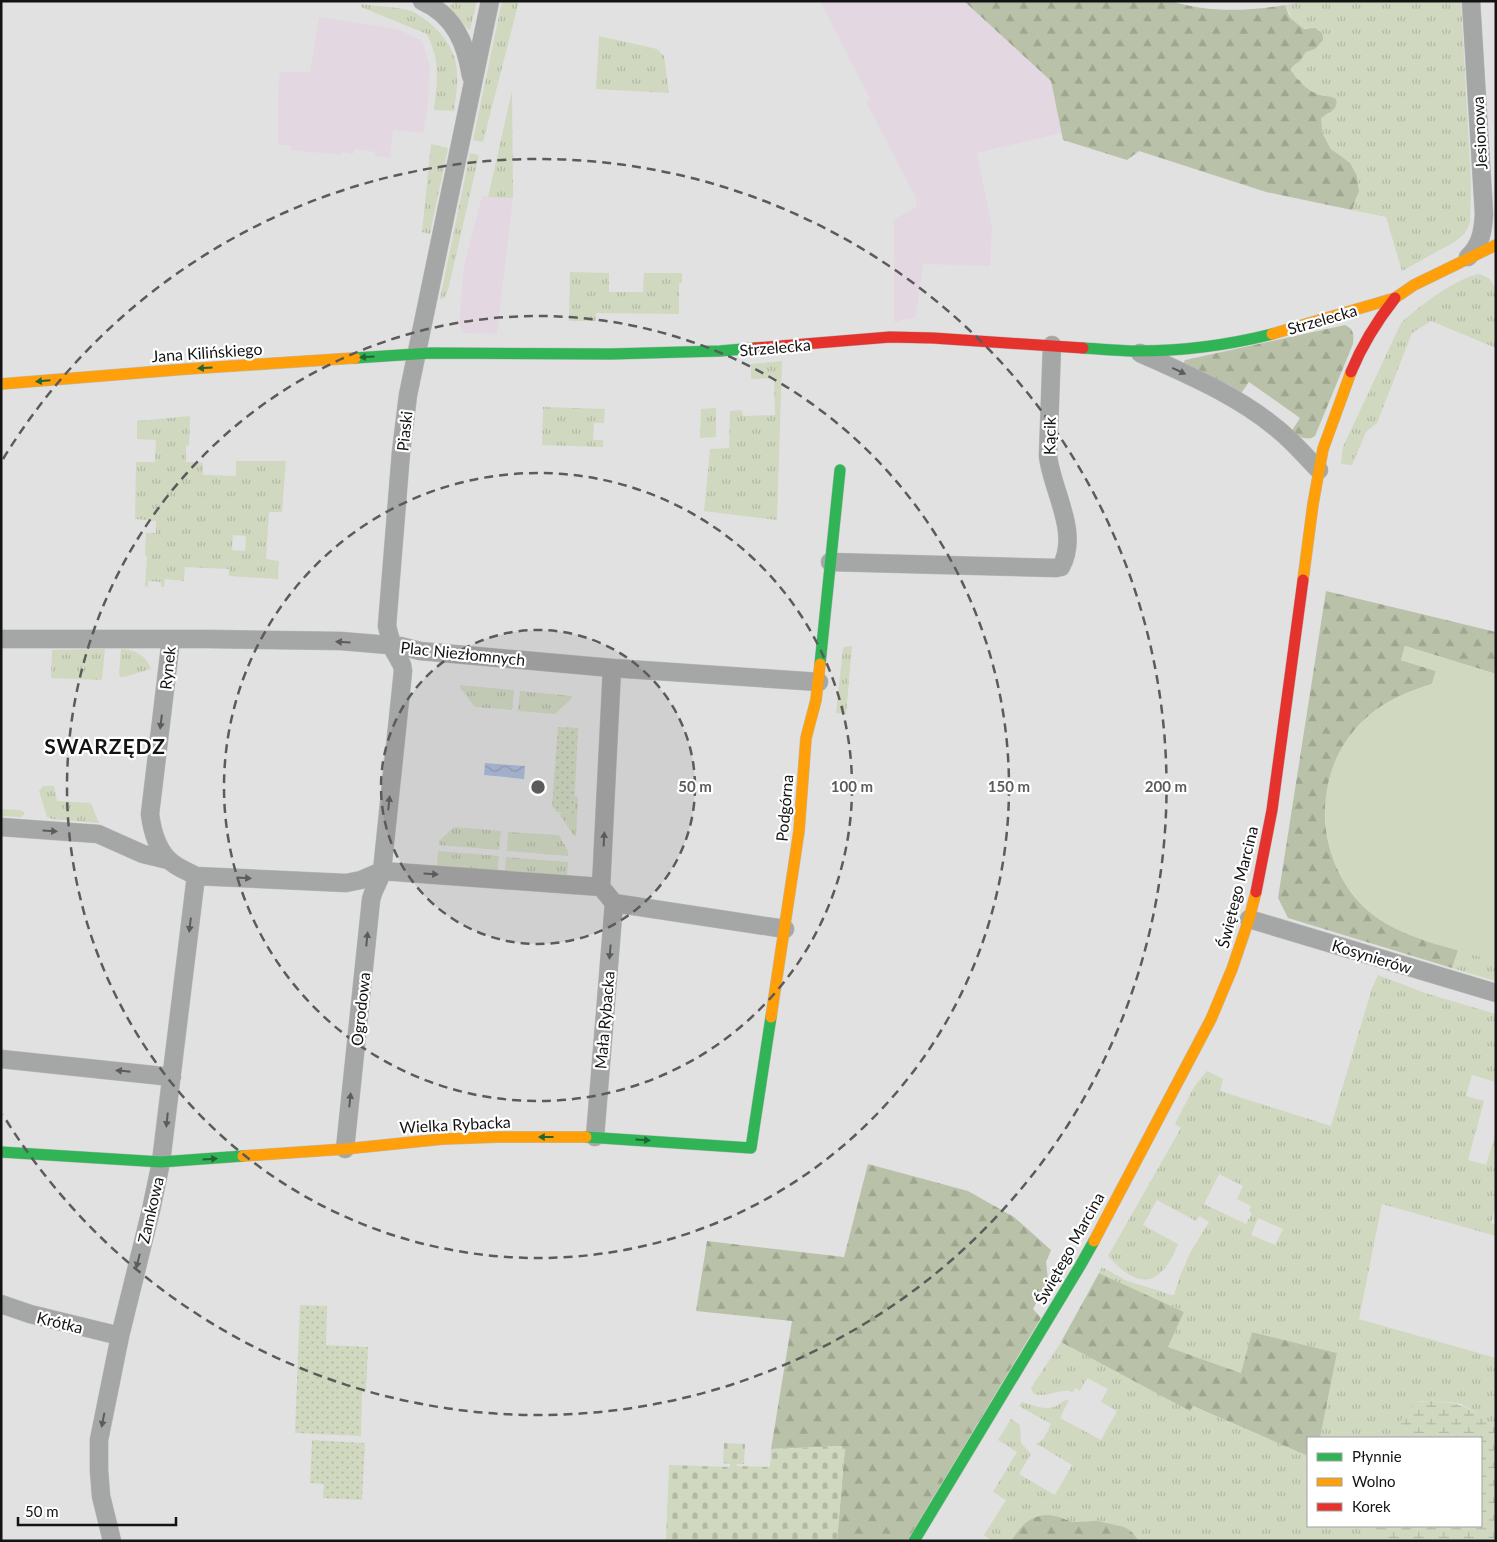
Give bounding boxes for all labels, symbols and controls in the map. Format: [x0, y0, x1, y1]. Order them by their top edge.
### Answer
street label: Jesionowa [1468, 96, 1490, 170]
street label: Strzelecka [1285, 300, 1359, 338]
street label: Strzelecka [739, 334, 811, 360]
street label: Jana Kilińskiego [151, 339, 263, 365]
one-way arrow [358, 354, 374, 362]
one-way arrow [196, 365, 212, 373]
one-way arrow [1172, 367, 1186, 375]
one-way arrow [34, 377, 50, 385]
street label: Piaski [392, 410, 416, 452]
street label: Kącik [1039, 416, 1059, 455]
one-way arrow [335, 637, 351, 645]
street label: Plac Niezłomnych [400, 637, 526, 669]
street label: Rynek [155, 645, 179, 691]
one-way arrow [157, 714, 165, 730]
district label: SWARZĘDZ [44, 733, 166, 758]
street label: Podgórna [772, 774, 796, 842]
text: 50 m [678, 777, 712, 795]
text: 100 m [831, 777, 873, 795]
text: 150 m [988, 777, 1030, 795]
text: 200 m [1145, 777, 1187, 795]
centre of rings [529, 778, 547, 796]
one-way arrow [385, 795, 393, 811]
street label: Świętego Marcina [1213, 824, 1261, 950]
one-way arrow [42, 827, 58, 835]
one-way arrow [600, 830, 608, 846]
one-way arrow [423, 871, 439, 879]
one-way arrow [237, 875, 253, 883]
one-way arrow [186, 917, 194, 933]
one-way arrow [363, 930, 371, 946]
street label: Kosynierów [1330, 935, 1415, 977]
one-way arrow [605, 944, 613, 960]
street label: Mała Rybacka [590, 970, 618, 1070]
street label: Ogrodowa [347, 971, 373, 1047]
one-way arrow [115, 1067, 131, 1075]
one-way arrow [346, 1092, 354, 1108]
one-way arrow [163, 1112, 171, 1128]
street label: Wielka Rybacka [399, 1112, 511, 1136]
one-way arrow [538, 1133, 554, 1141]
one-way arrow [636, 1137, 652, 1145]
one-way arrow [202, 1154, 218, 1162]
street label: Zamkowa [133, 1175, 167, 1245]
street label: Świętego Marcina [1030, 1189, 1108, 1307]
one-way arrow [134, 1254, 142, 1269]
street label: Krótka [35, 1307, 85, 1337]
one-way arrow [99, 1412, 107, 1427]
legend [1307, 1437, 1482, 1527]
text: Płynnie [1352, 1447, 1402, 1465]
text: Wolno [1352, 1472, 1396, 1490]
scale bar [18, 1494, 175, 1526]
text: Korek [1352, 1497, 1391, 1515]
text: 50 m [25, 1502, 59, 1520]

